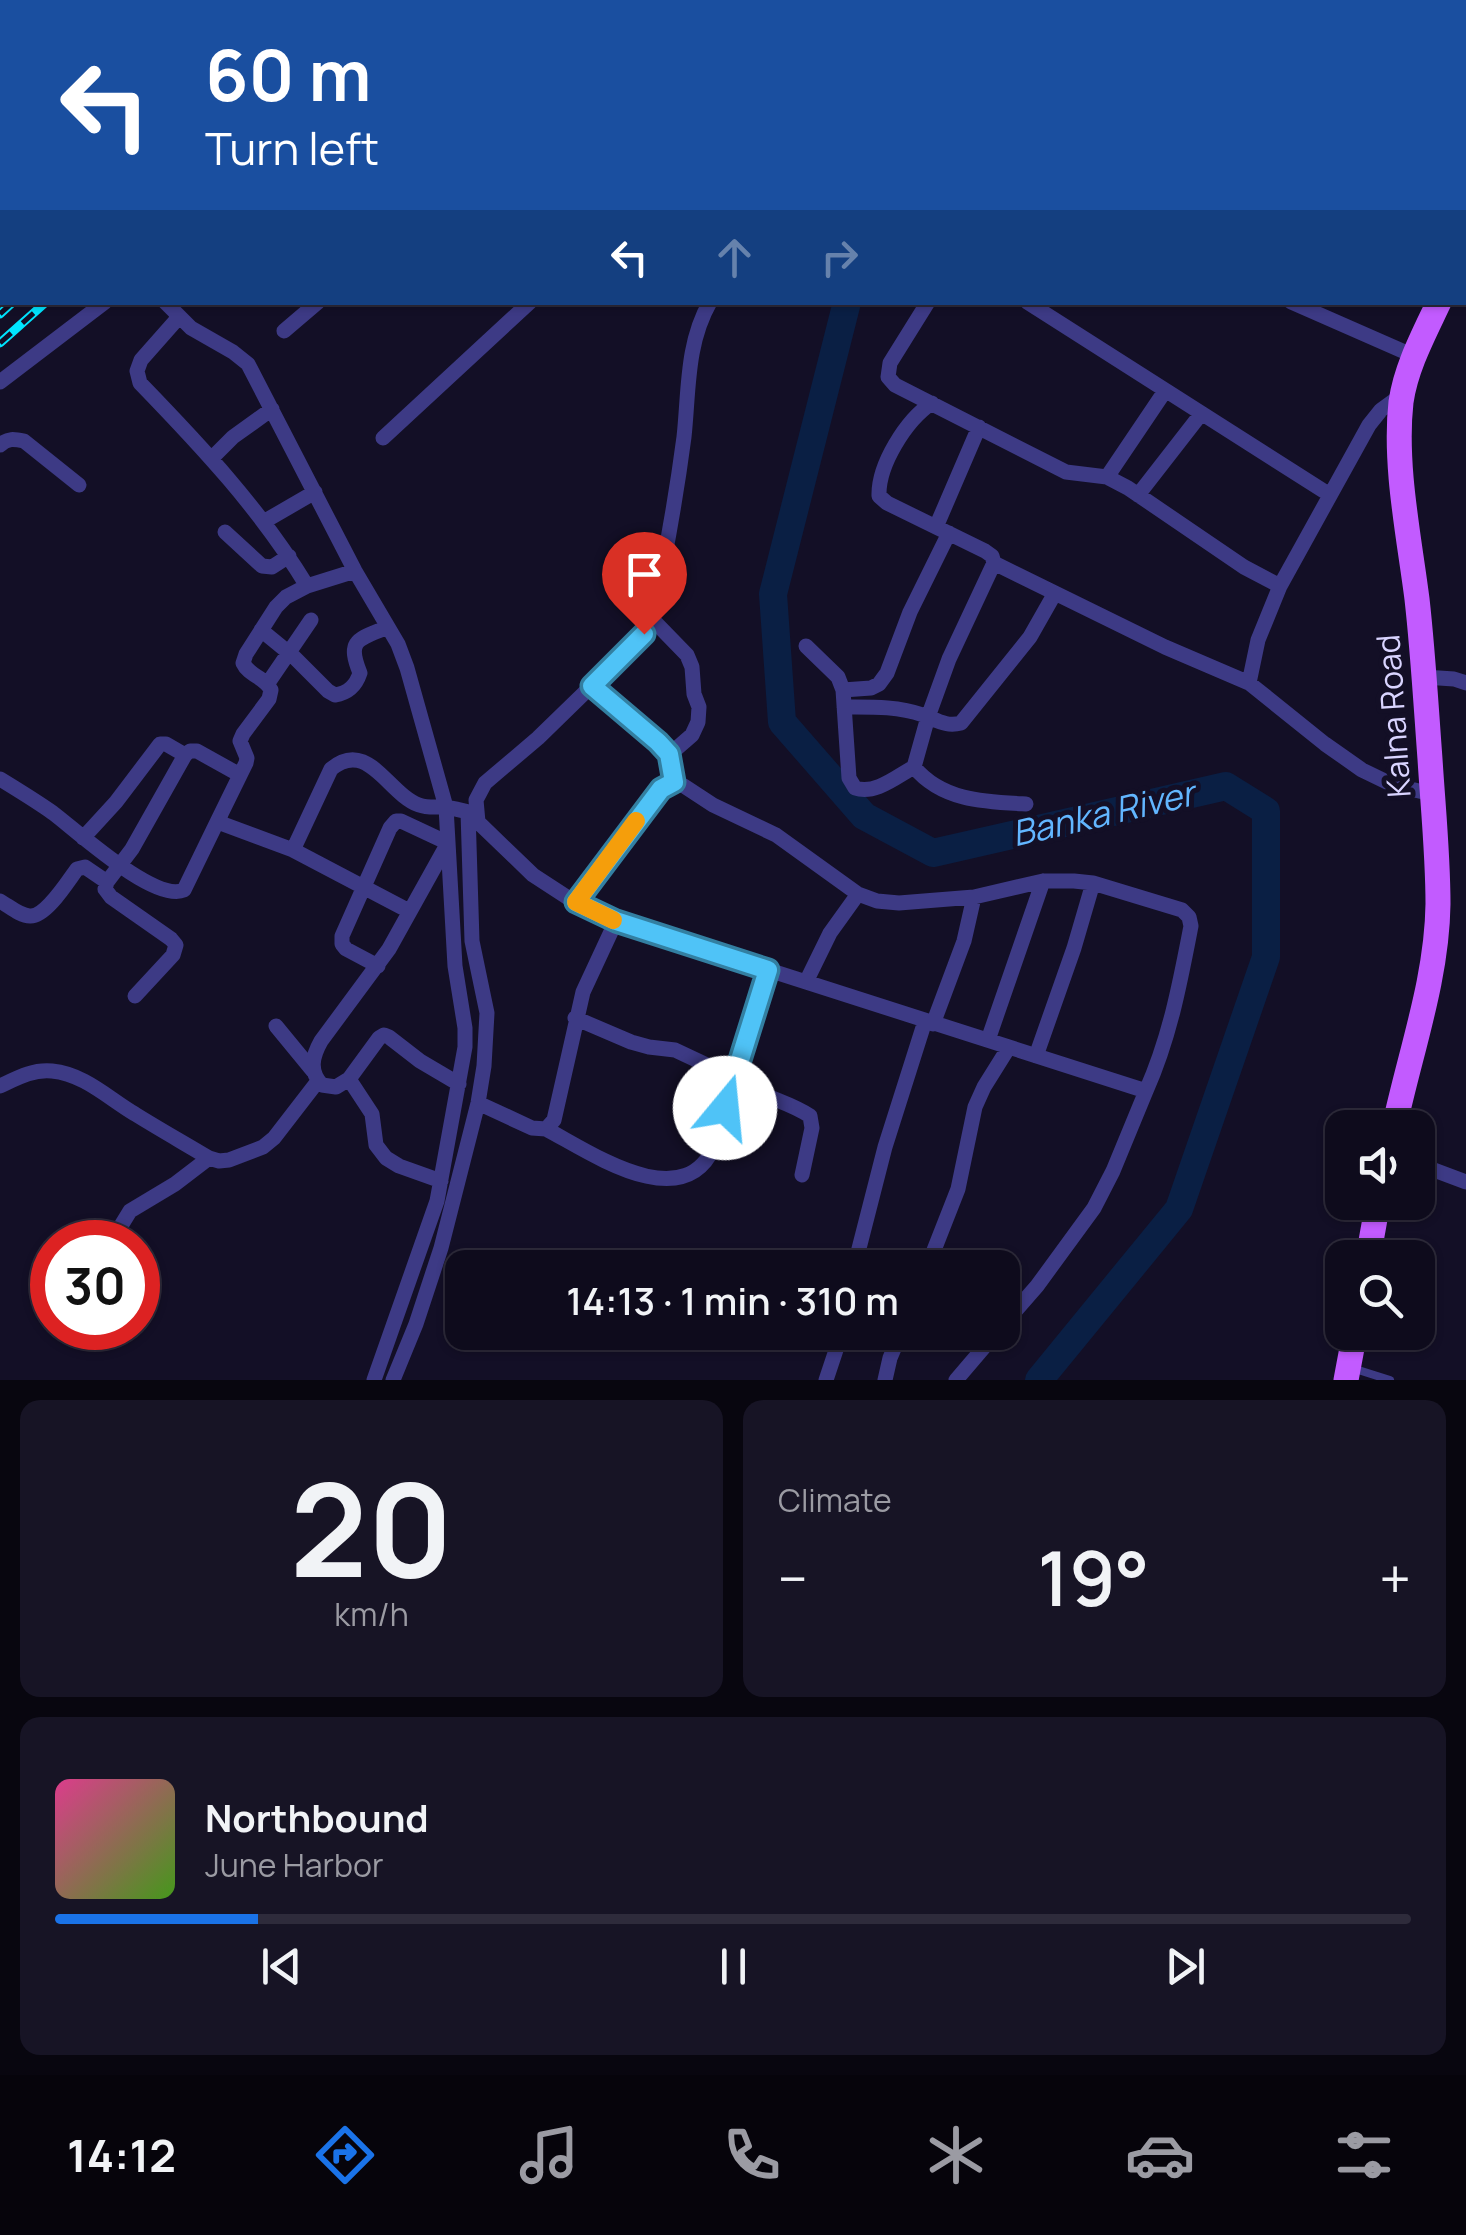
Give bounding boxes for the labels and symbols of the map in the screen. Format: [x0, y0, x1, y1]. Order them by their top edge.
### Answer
pin [602, 532, 687, 635]
street label: Kalna Road [1365, 633, 1421, 799]
water label: Banka River [1007, 768, 1203, 857]
position arrow [673, 1056, 777, 1160]
speed limit sign: 30 [30, 1220, 160, 1350]

